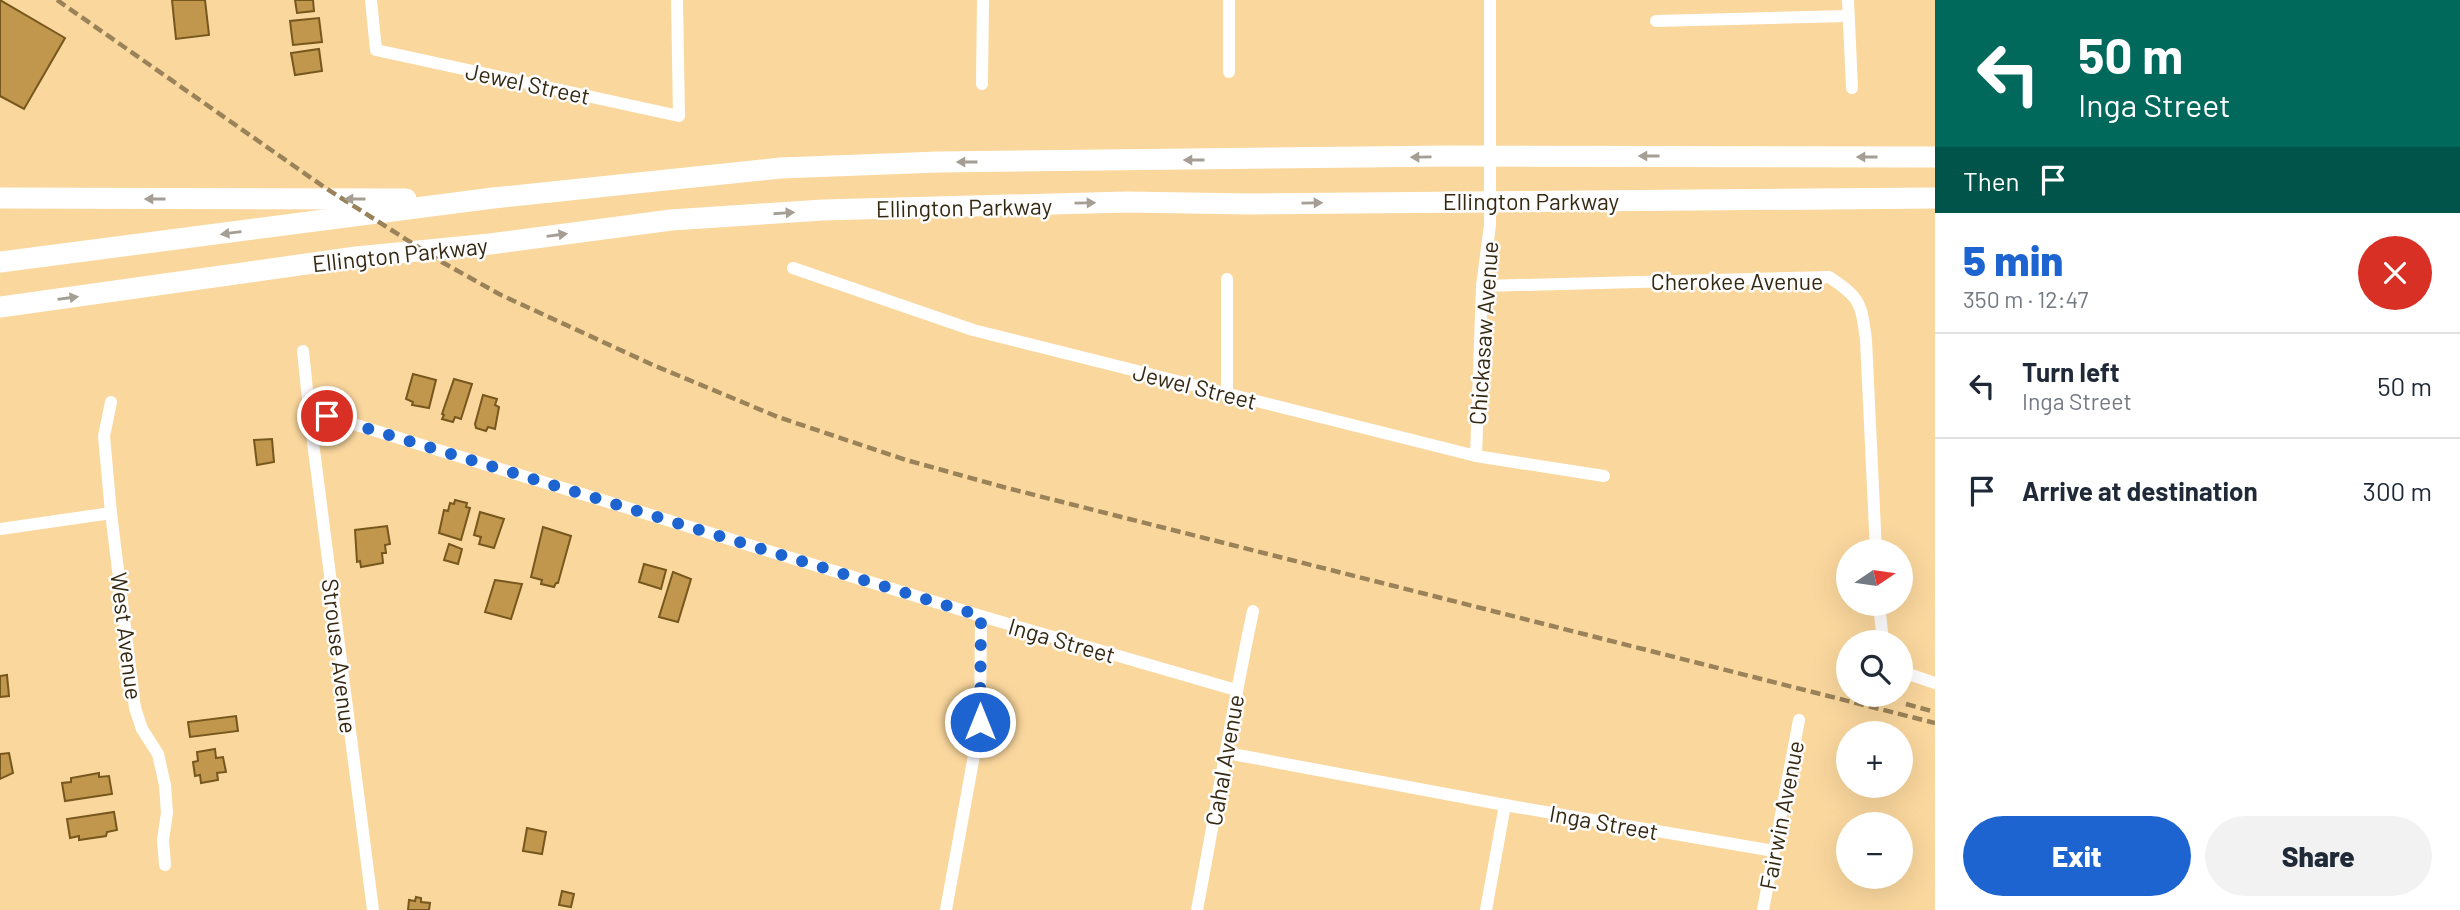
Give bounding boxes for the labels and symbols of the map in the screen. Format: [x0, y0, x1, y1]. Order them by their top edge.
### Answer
street label: Jewel Street [463, 56, 593, 110]
one-way arrow [1638, 150, 1660, 162]
one-way arrow [1410, 151, 1432, 163]
one-way arrow [1856, 151, 1878, 163]
one-way arrow [1183, 154, 1205, 166]
one-way arrow [955, 156, 977, 168]
street label: Ellington Parkway [1443, 187, 1620, 215]
street label: Ellington Parkway [876, 191, 1053, 223]
one-way arrow [143, 193, 165, 205]
one-way arrow [344, 193, 366, 205]
one-way arrow [1074, 198, 1096, 209]
one-way arrow [1301, 198, 1323, 209]
one-way arrow [773, 207, 795, 218]
one-way arrow [220, 228, 242, 239]
one-way arrow [547, 230, 569, 241]
street label: Ellington Parkway [311, 231, 490, 277]
street label: Chickasaw Avenue [1463, 240, 1503, 426]
street label: Cherokee Avenue [1651, 267, 1823, 295]
one-way arrow [57, 292, 79, 303]
street label: Jewel Street [1130, 357, 1260, 415]
pin [297, 386, 357, 446]
north arrow [1836, 539, 1913, 616]
street label: West Avenue [105, 571, 149, 701]
street label: Strouse Avenue [317, 577, 363, 735]
street label: Inga Street [1005, 611, 1119, 669]
position arrow [943, 685, 1017, 759]
street label: Cahal Avenue [1199, 692, 1249, 828]
street label: Fairwin Avenue [1753, 738, 1809, 892]
street label: Inga Street [1547, 799, 1661, 845]

